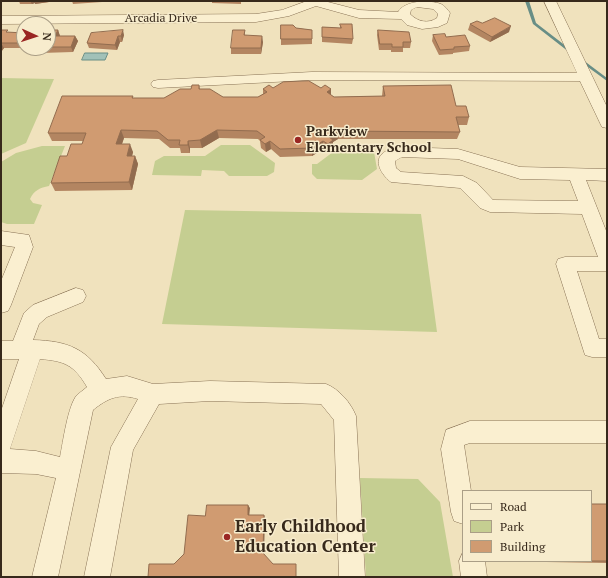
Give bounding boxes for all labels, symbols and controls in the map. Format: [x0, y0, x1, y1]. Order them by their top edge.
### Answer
street label: Arcadia Drive [125, 12, 197, 26]
north arrow [16, 16, 56, 56]
text: N [40, 32, 54, 41]
place label: Parkview Elementary School [306, 124, 432, 156]
marker: Parkview Elementary School [293, 135, 303, 145]
legend [462, 490, 592, 562]
text: Road [500, 499, 527, 514]
place label: Early Childhood Education Center [235, 517, 376, 557]
text: Park [500, 519, 524, 534]
marker: Early Childhood Education Center [222, 532, 232, 542]
text: Building [500, 539, 545, 554]

